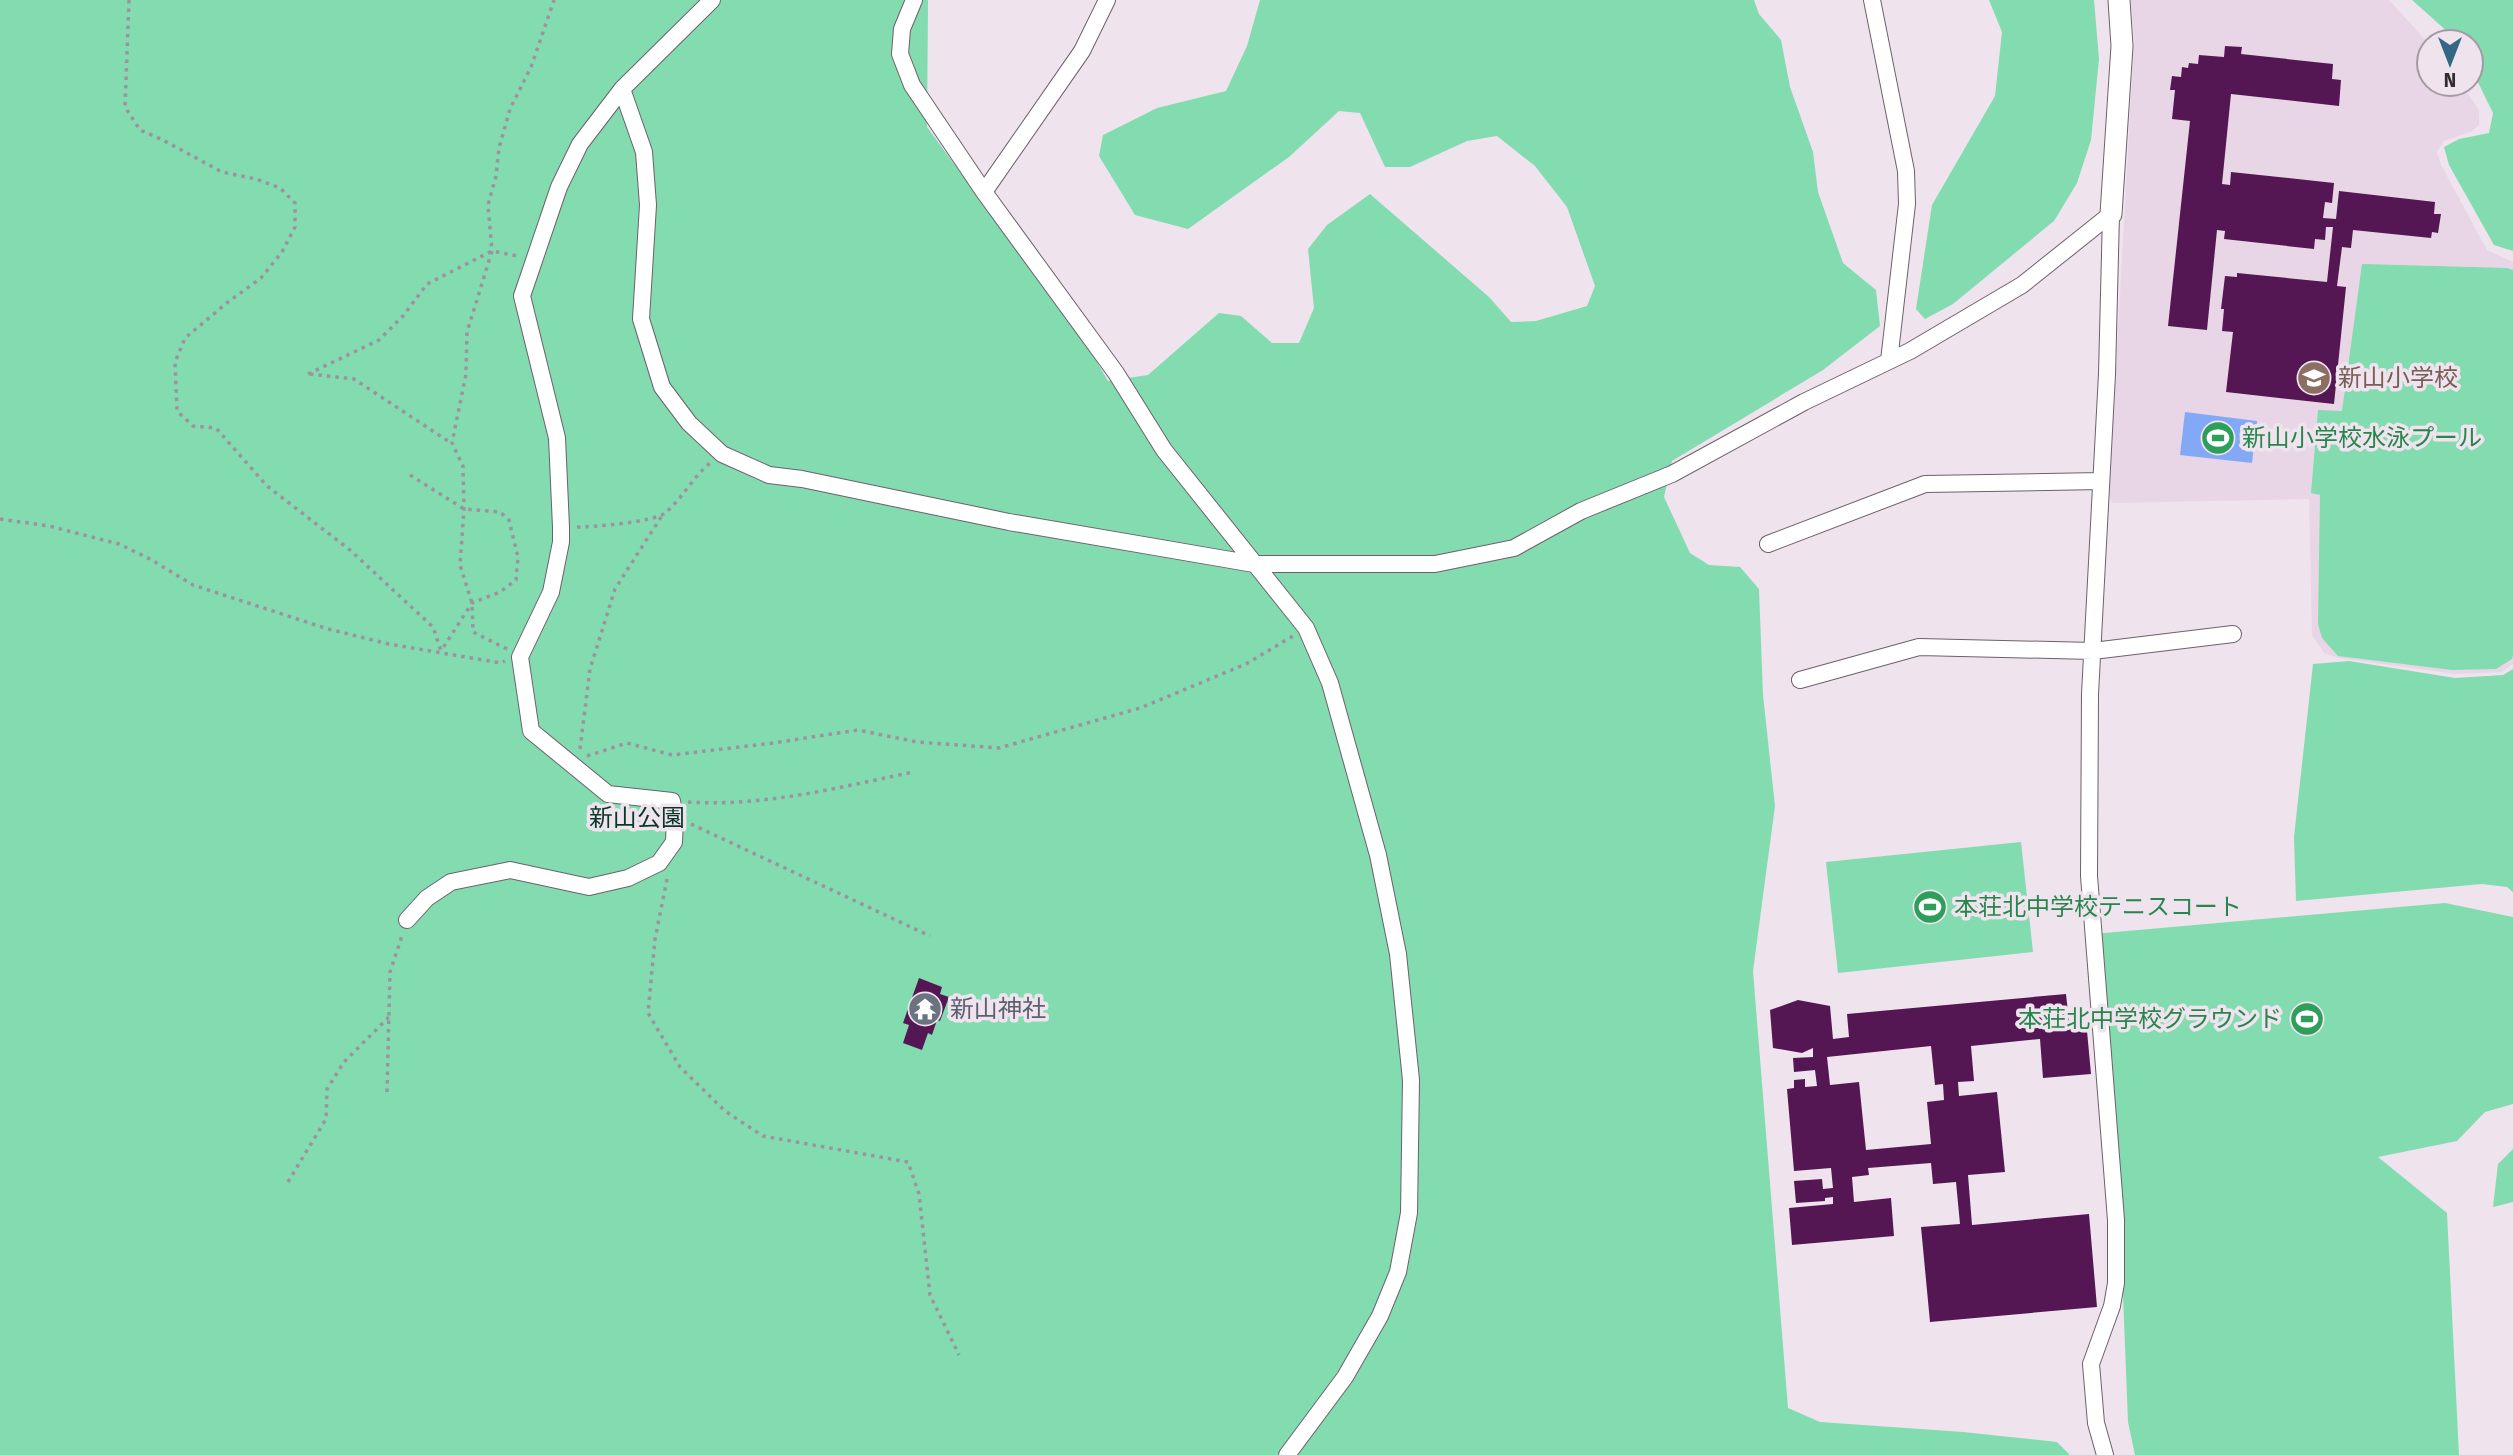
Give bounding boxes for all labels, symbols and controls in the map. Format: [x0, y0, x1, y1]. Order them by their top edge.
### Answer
north arrow [2415, 28, 2485, 98]
text: N [2444, 68, 2456, 91]
school or university icon: 新山小学校 [2295, 359, 2333, 397]
place label: 新山小学校 [2338, 364, 2458, 392]
sports icon: 新山小学校水泳プール [2199, 419, 2237, 457]
place label: 新山小学校水泳プール [2242, 424, 2482, 452]
park label: 新山公園 [589, 804, 685, 832]
sports icon: 本荘北中学校テニスコート [1911, 888, 1949, 926]
place label: 本荘北中学校テニスコート [1954, 893, 2242, 921]
temple icon: 新山神社 [906, 990, 944, 1028]
place label: 新山神社 [950, 995, 1046, 1023]
sports icon: 本荘北中学校グラウンド [2288, 1000, 2326, 1038]
place label: 本荘北中学校グラウンド [2018, 1005, 2282, 1033]

